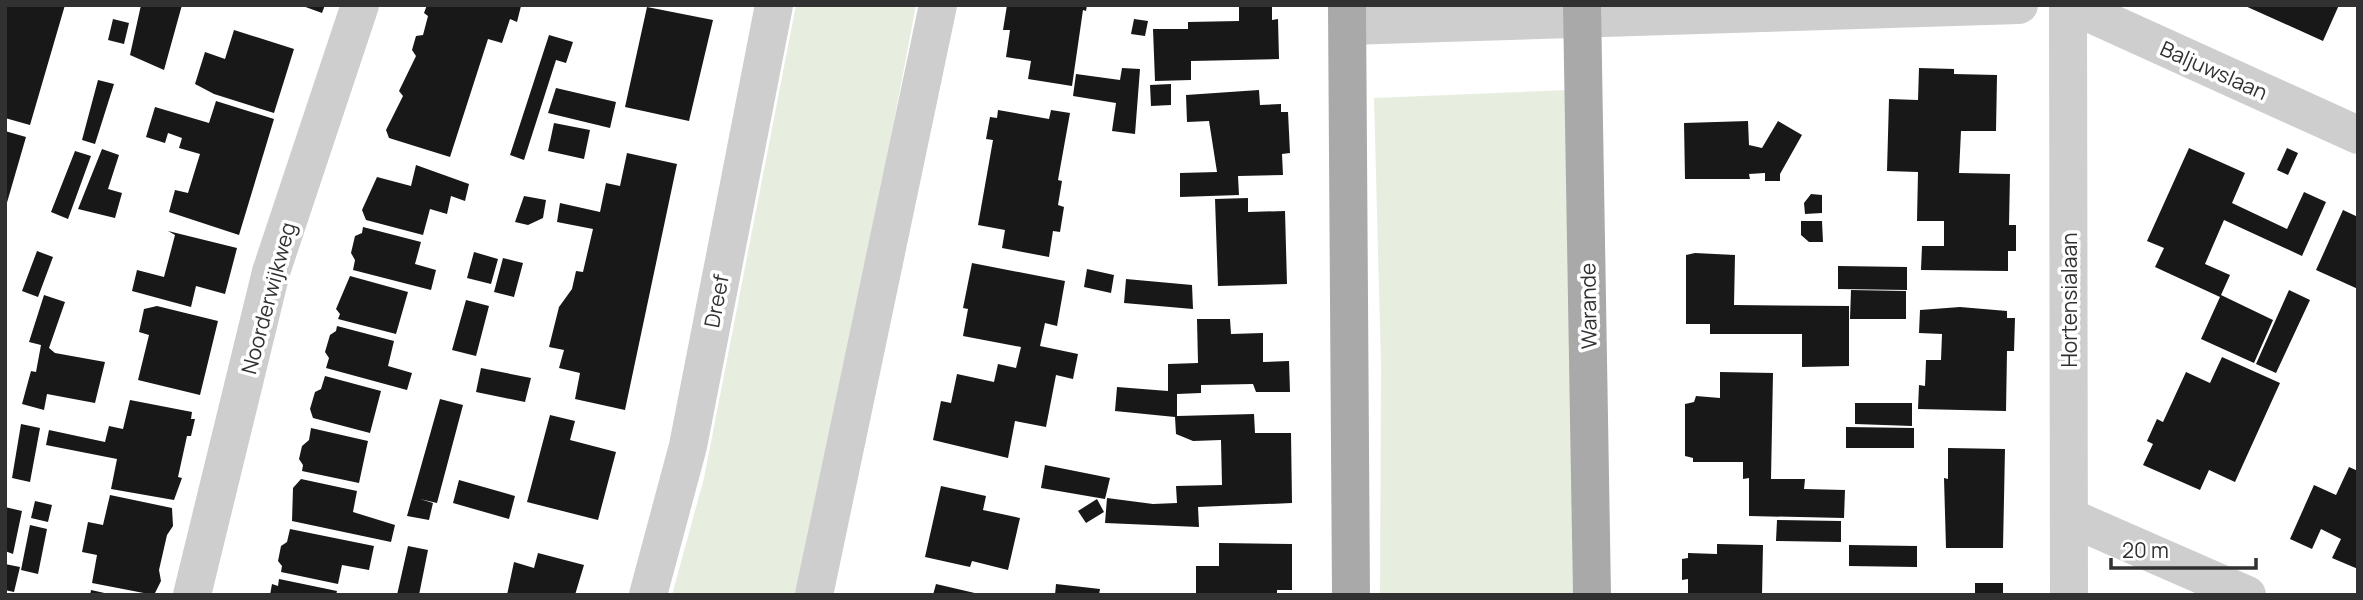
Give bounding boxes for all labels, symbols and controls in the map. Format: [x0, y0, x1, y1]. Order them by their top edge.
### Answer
street label: Baljuwslaan [2156, 34, 2272, 106]
street label: Noorderwijkweg [234, 219, 302, 377]
street label: Hortensialaan [2055, 232, 2083, 368]
street label: Warande [1573, 263, 1603, 349]
street label: Dreef [697, 272, 735, 330]
scale bar [2111, 526, 2256, 570]
text: 20 m [2122, 536, 2169, 564]

